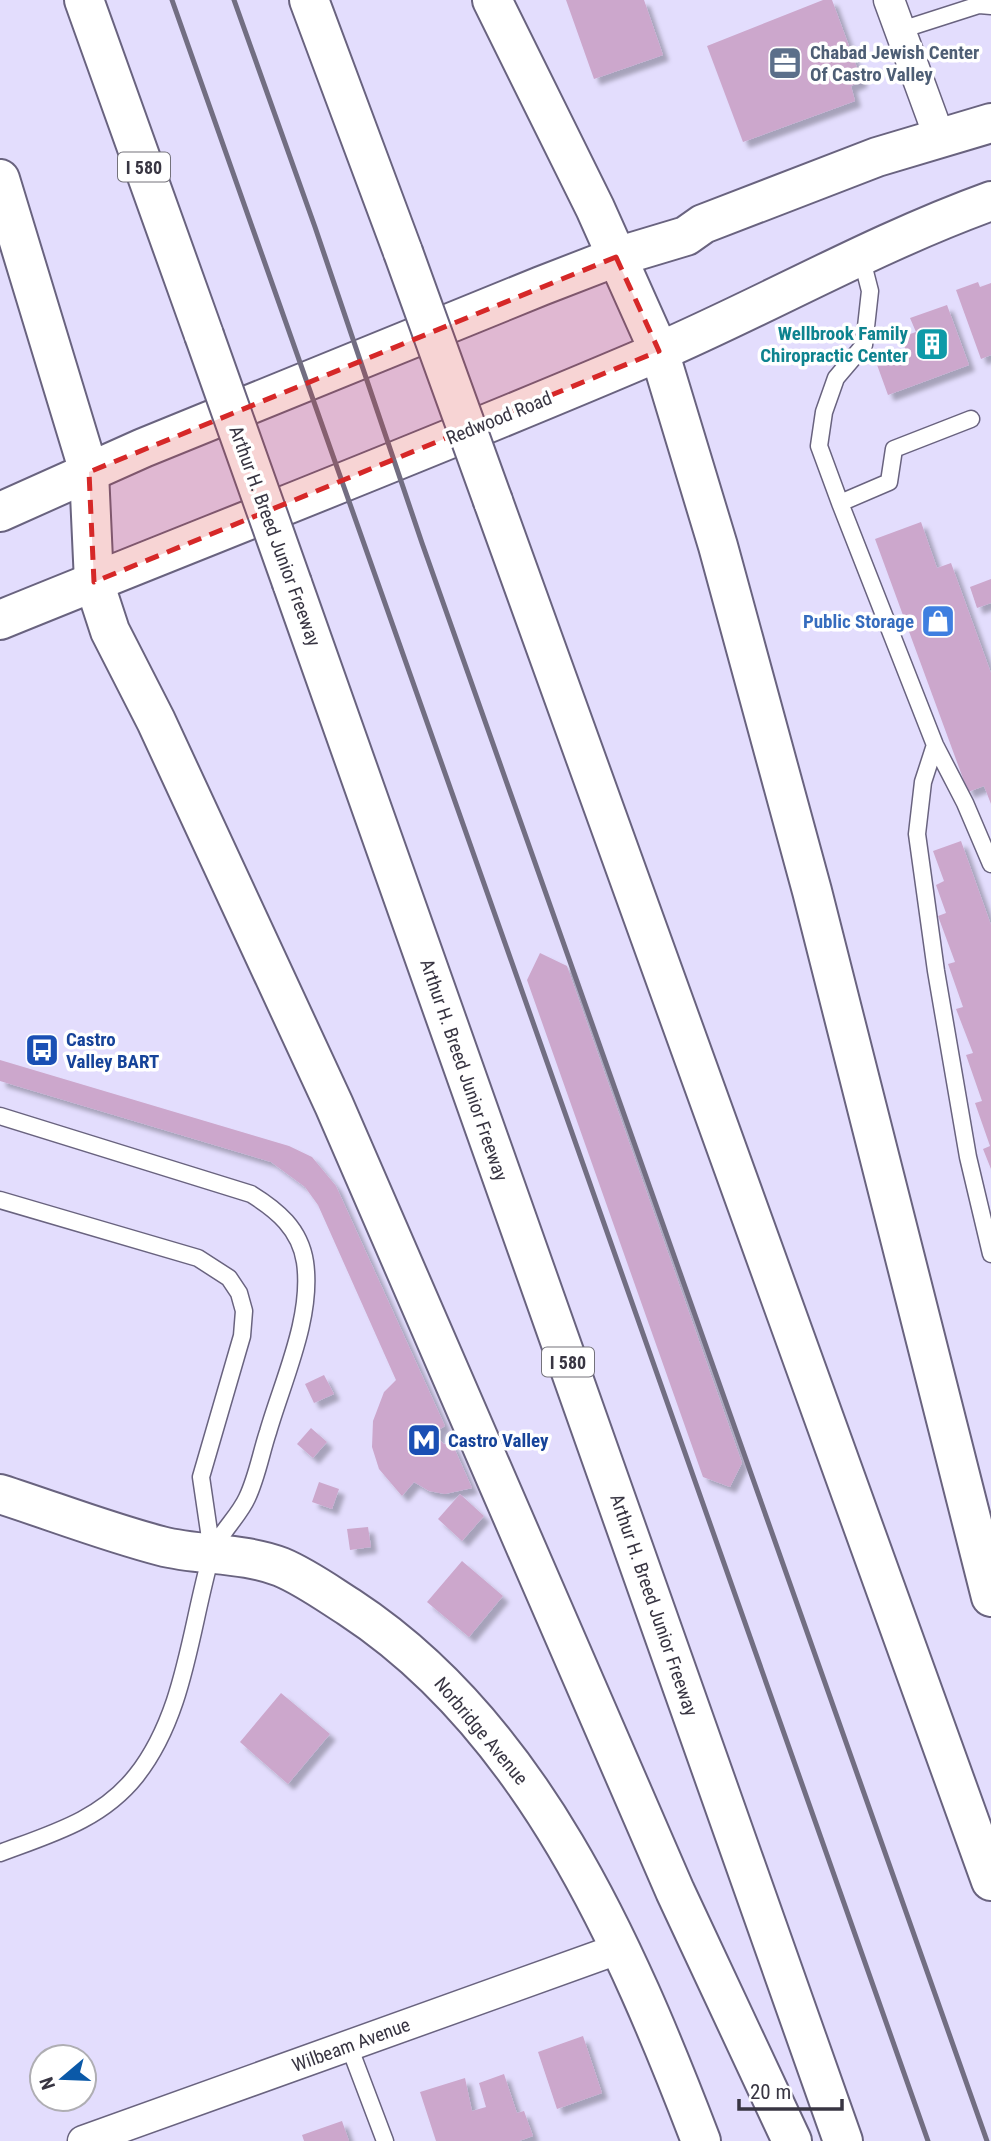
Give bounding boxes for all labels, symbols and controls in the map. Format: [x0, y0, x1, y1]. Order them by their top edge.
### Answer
place label: Chabad Jewish Center Of Castro Valley [810, 41, 979, 86]
office icon: Chabad Jewish Center Of Castro Valley [766, 44, 804, 82]
road number: I 580 [118, 152, 170, 182]
place label: Wellbrook Family Chiropractic Center [760, 322, 909, 367]
building icon: Wellbrook Family Chiropractic Center [913, 325, 951, 363]
street label: Redwood Road [443, 386, 555, 450]
street label: Arthur H. Breed Junior Freeway [224, 422, 326, 650]
shop icon: Public Storage [919, 602, 957, 640]
place label: Public Storage [803, 610, 914, 633]
street label: Arthur H. Breed Junior Freeway [415, 956, 513, 1184]
place label: Castro Valley BART [66, 1028, 159, 1073]
bus stop icon: Castro Valley BART [23, 1031, 61, 1069]
road number: I 580 [542, 1348, 594, 1377]
metro station icon: Castro Valley [405, 1421, 443, 1459]
place label: Castro Valley [448, 1429, 549, 1452]
street label: Arthur H. Breed Junior Freeway [605, 1491, 703, 1719]
street label: Norbridge Avenue [429, 1673, 533, 1790]
street label: Wilbeam Avenue [289, 2013, 413, 2077]
north arrow [28, 2043, 98, 2113]
scale bar [739, 2068, 842, 2112]
text: N [35, 2074, 60, 2093]
text: 20 m [750, 2080, 791, 2104]

